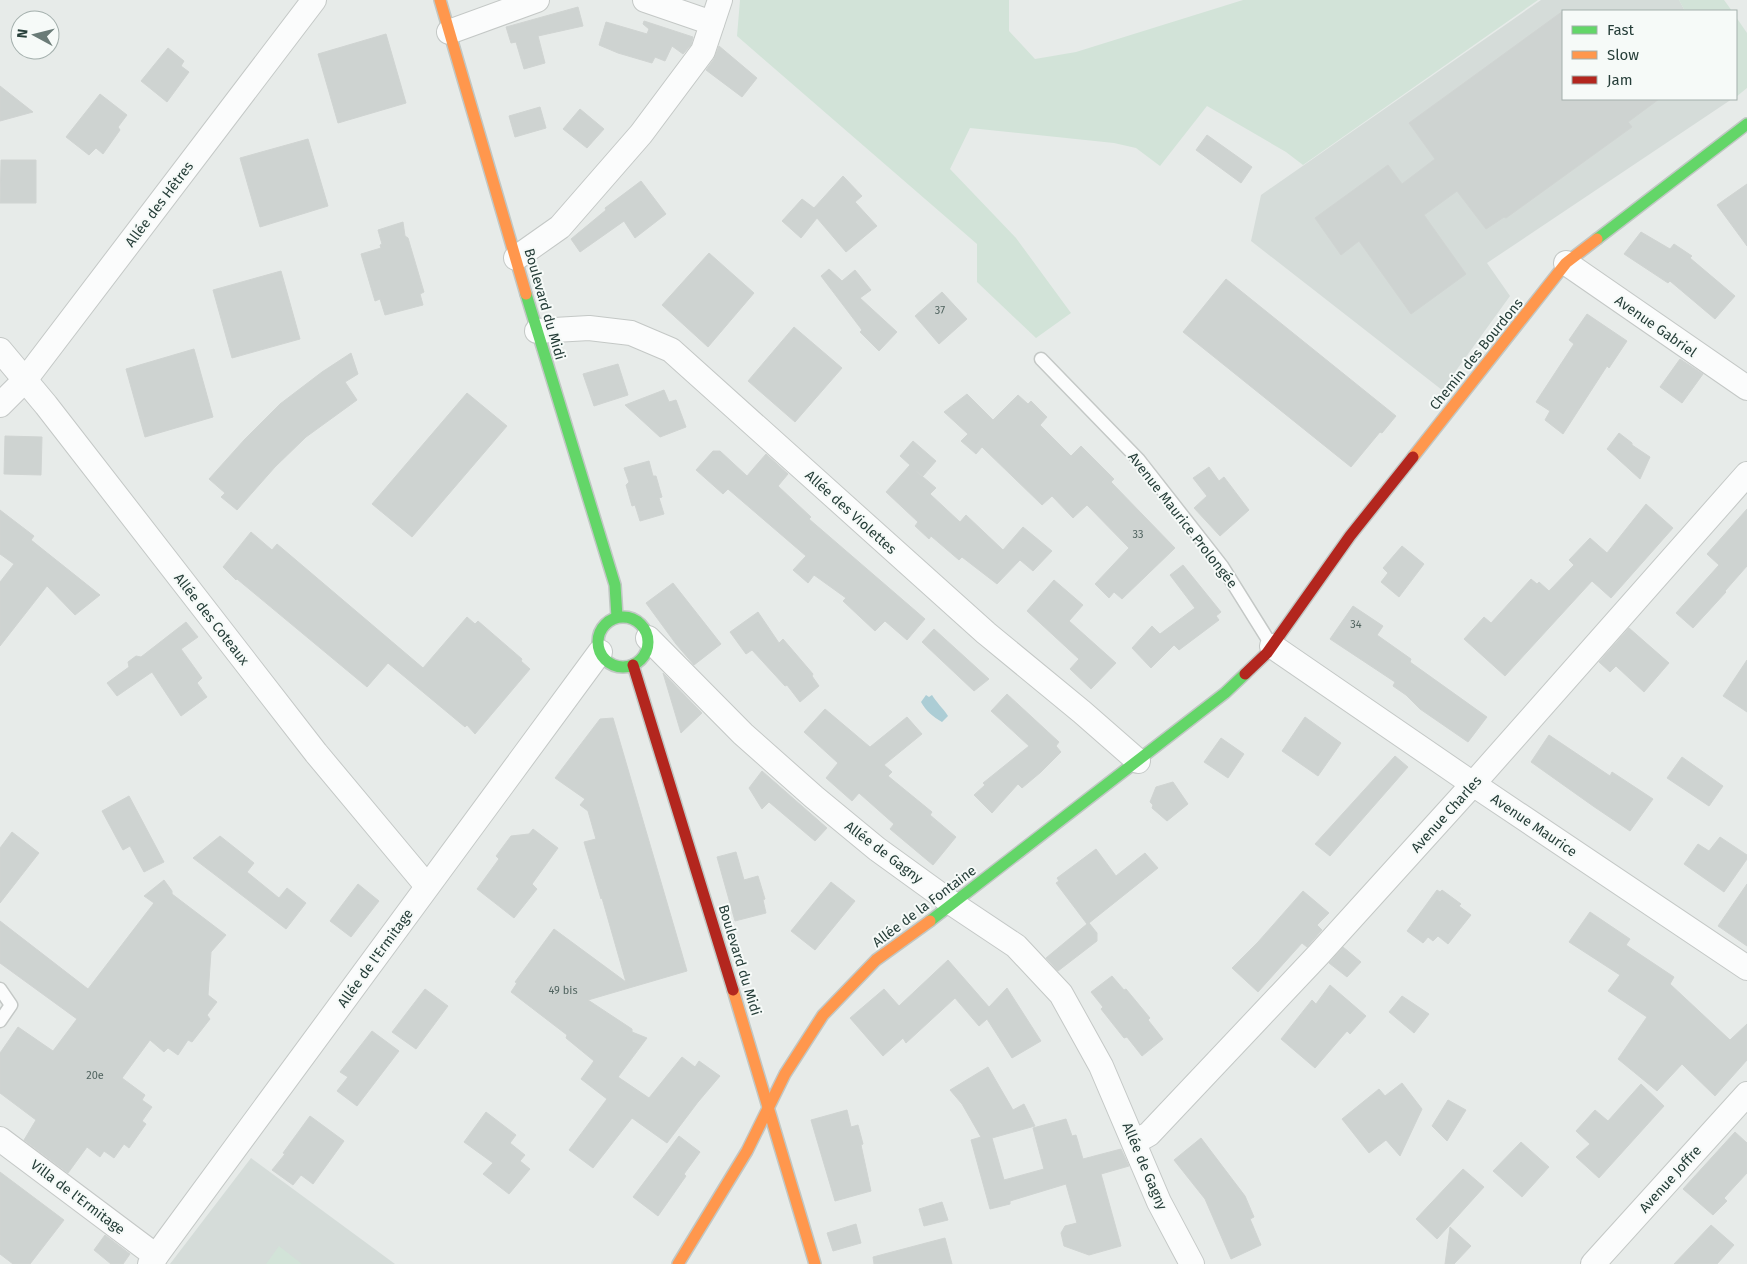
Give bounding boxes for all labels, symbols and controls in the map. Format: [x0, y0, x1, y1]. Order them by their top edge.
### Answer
north arrow [10, 10, 60, 60]
legend [1562, 10, 1737, 100]
text: Fast [1607, 21, 1634, 39]
text: N [14, 28, 32, 39]
text: Slow [1607, 46, 1639, 64]
text: Jam [1607, 71, 1633, 89]
street label: Allée des Hêtres [122, 158, 197, 250]
street label: Boulevard du Midi [520, 246, 569, 362]
street label: Avenue Gabriel [1612, 292, 1700, 361]
street label: Chemin des Bourdons [1426, 295, 1527, 414]
house number: 37 [935, 304, 945, 317]
street label: Avenue Maurice Prolongée [1124, 449, 1241, 592]
street label: Allée des Violettes [801, 467, 900, 558]
house number: 33 [1133, 528, 1143, 541]
street label: Allée des Coteaux [170, 570, 253, 669]
house number: 34 [1350, 618, 1362, 631]
street label: Avenue Charles [1407, 772, 1486, 856]
street label: Avenue Maurice [1487, 790, 1580, 860]
street label: Allée de Gagny [841, 817, 926, 887]
street label: Allée de la Fontaine [869, 862, 979, 951]
street label: Boulevard du Midi [715, 903, 764, 1018]
street label: Allée de l'Ermitage [334, 906, 417, 1011]
house number: 49 bis [548, 984, 578, 997]
house number: 20e [86, 1069, 104, 1082]
street label: Allée de Gagny [1118, 1120, 1171, 1213]
street label: Avenue Joffre [1636, 1142, 1705, 1216]
street label: Villa de l'Ermitage [27, 1156, 128, 1238]

